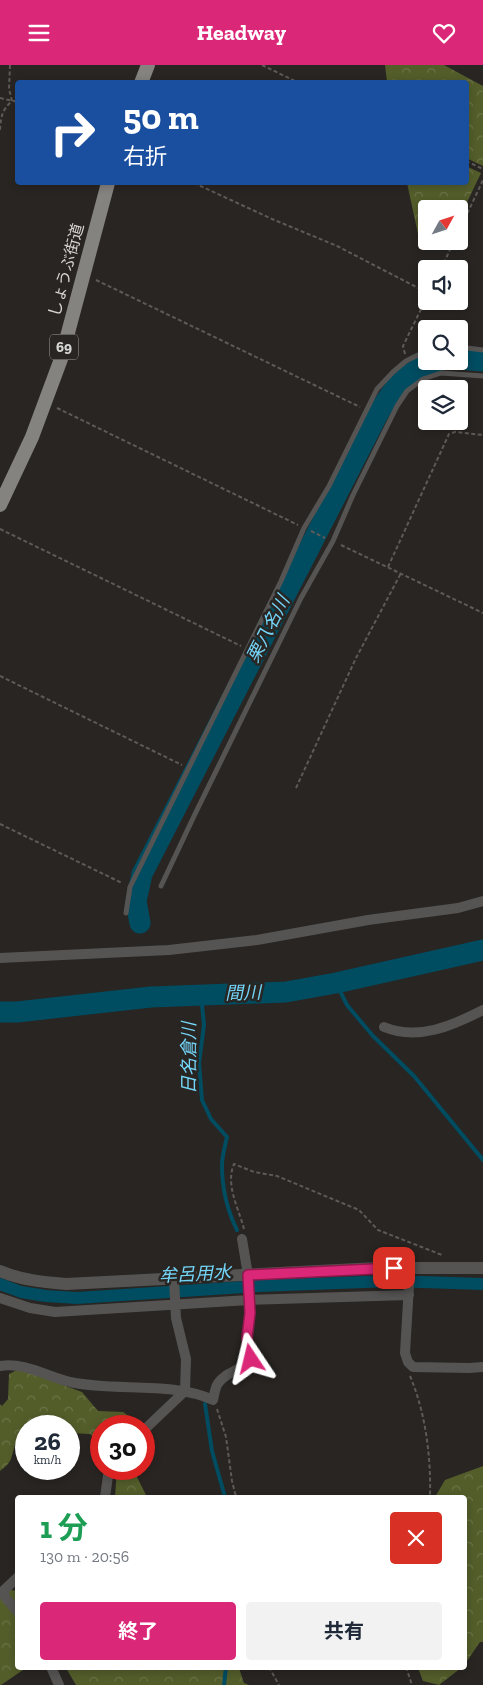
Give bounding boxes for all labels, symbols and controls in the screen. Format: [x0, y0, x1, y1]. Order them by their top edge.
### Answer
icon: menu [25, 19, 53, 47]
text: Headway [197, 19, 286, 46]
icon: heart [430, 19, 458, 47]
text: 50 m [123, 96, 199, 138]
icon: right [40, 100, 105, 165]
text: 右折 [123, 143, 167, 170]
north arrow [418, 200, 468, 250]
map controls [418, 200, 468, 430]
street label: しょうぶ街道 [44, 221, 88, 319]
button: sound [418, 260, 468, 310]
button: search [418, 320, 468, 370]
road number: 69 [50, 335, 78, 359]
button: layers [418, 380, 468, 430]
water label: 栗八名川 [242, 590, 295, 666]
water label: 間川 [225, 981, 263, 1005]
water label: 日名倉川 [178, 1020, 200, 1094]
pin [373, 1247, 415, 1289]
icon: arrive [380, 1254, 408, 1282]
water label: 牟呂用水 [158, 1261, 234, 1287]
position arrow [224, 1332, 276, 1384]
speed limit sign: 30 [90, 1415, 155, 1480]
text: 26 [34, 1426, 61, 1456]
text: km/h [34, 1453, 61, 1467]
text: 1 分 [40, 1510, 88, 1546]
button: close [390, 1512, 442, 1564]
text: 130 m · 20:56 [40, 1547, 129, 1566]
button: 終了 [40, 1602, 236, 1660]
button: 共有 [246, 1602, 442, 1660]

